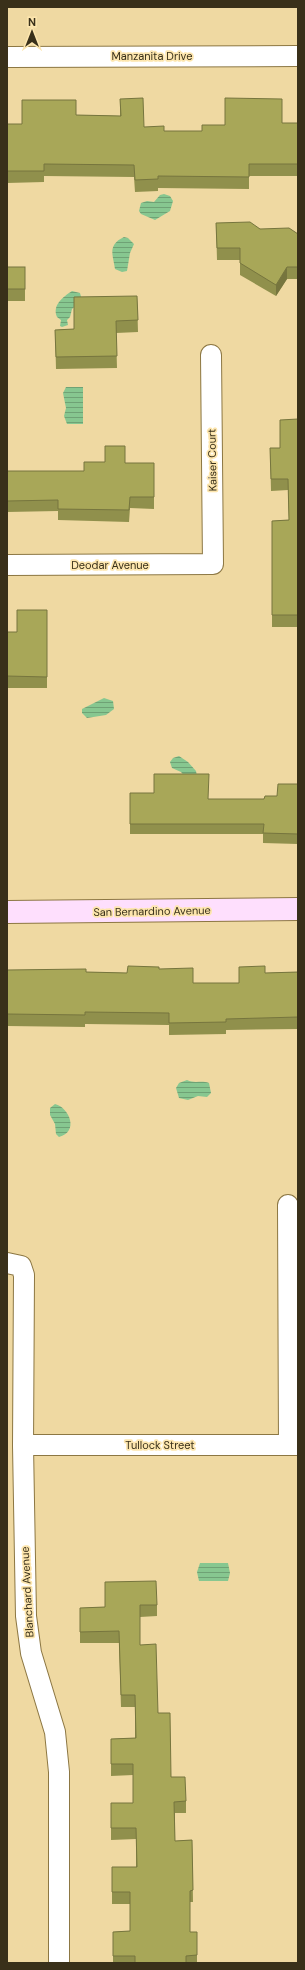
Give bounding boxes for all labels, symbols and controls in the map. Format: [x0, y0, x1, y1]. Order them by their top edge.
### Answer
north arrow [12, 12, 52, 52]
text: N [28, 15, 36, 29]
street label: Manzanita Drive [112, 49, 192, 63]
street label: Kaiser Court [204, 429, 220, 491]
street label: Deodar Avenue [71, 558, 149, 572]
street label: San Bernardino Avenue [93, 903, 211, 919]
street label: Tullock Street [125, 1438, 195, 1452]
street label: Blanchard Avenue [18, 1546, 36, 1638]

